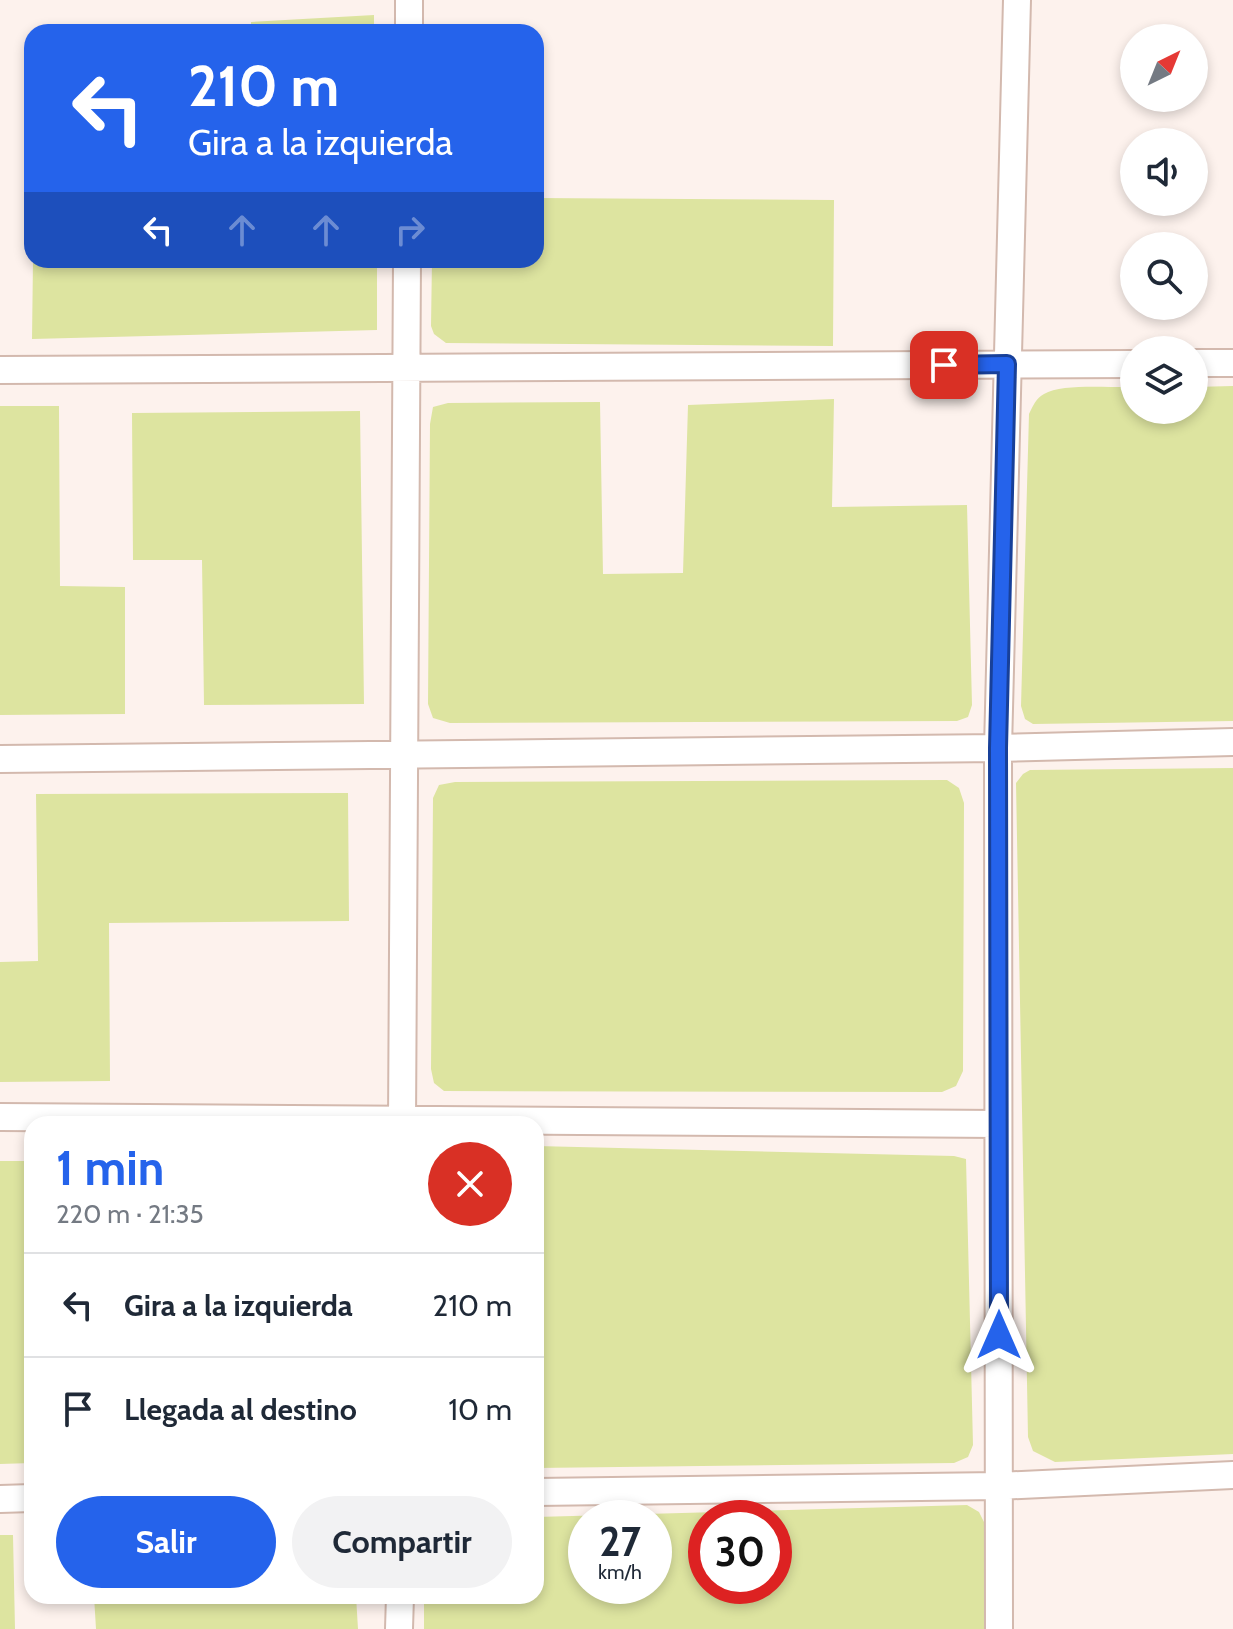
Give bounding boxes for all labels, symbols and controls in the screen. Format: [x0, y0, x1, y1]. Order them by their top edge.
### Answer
north arrow [1120, 24, 1208, 112]
map controls [1120, 24, 1208, 424]
text: 210 m [188, 52, 339, 120]
icon: left [56, 56, 160, 160]
text: Gira a la izquierda [188, 120, 453, 164]
button: sound [1120, 128, 1208, 216]
icon: left [136, 208, 180, 252]
icon: ahead [220, 208, 264, 252]
icon: ahead [304, 208, 348, 252]
icon: right [388, 208, 432, 252]
button: search [1120, 232, 1208, 320]
pin [910, 331, 978, 399]
button: layers [1120, 336, 1208, 424]
icon: arrive [922, 343, 966, 387]
text: 1 min [56, 1139, 164, 1197]
button: close [428, 1142, 512, 1226]
text: 220 m · 21:35 [56, 1198, 204, 1230]
icon: left [56, 1283, 100, 1327]
text: Gira a la izquierda [124, 1287, 353, 1324]
text: 210 m [432, 1287, 512, 1324]
position arrow [957, 1293, 1041, 1377]
icon: arrive [56, 1387, 100, 1431]
text: Llegada al destino [124, 1391, 357, 1428]
text: 10 m [448, 1391, 512, 1428]
button: Salir [56, 1496, 276, 1588]
button: Compartir [292, 1496, 512, 1588]
speed limit sign: 30 [688, 1500, 792, 1604]
text: 27 [599, 1517, 641, 1566]
text: km/h [598, 1560, 642, 1584]

